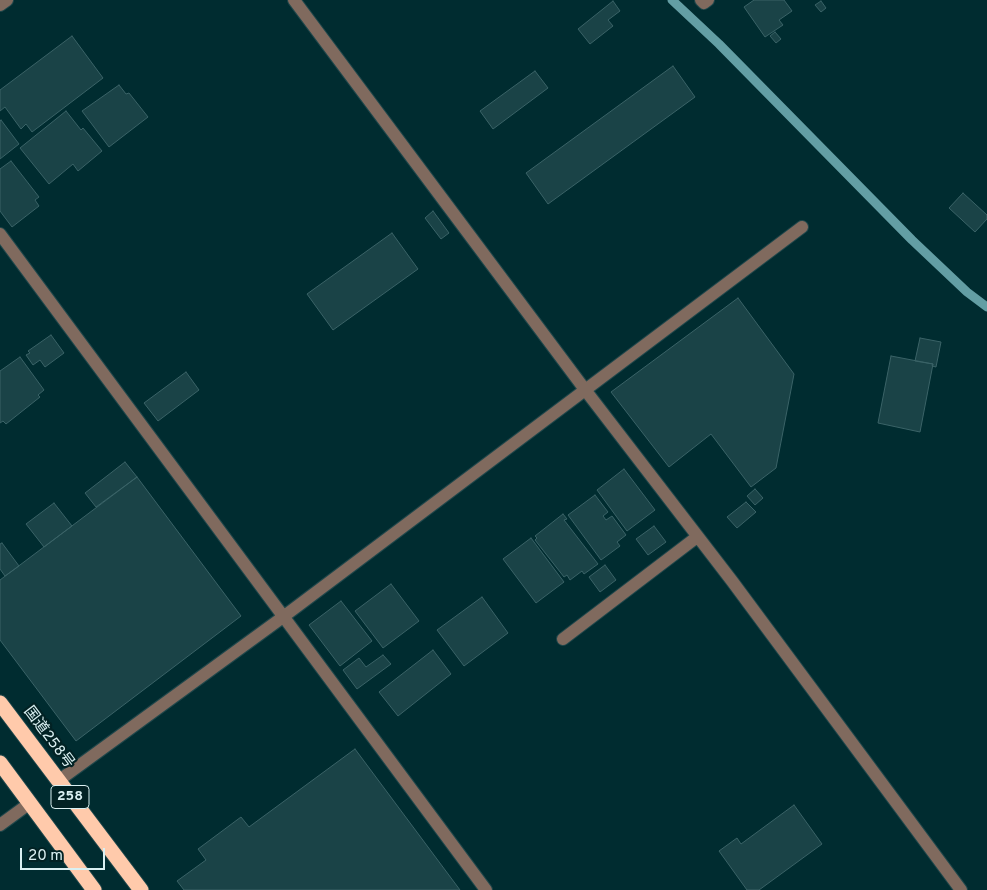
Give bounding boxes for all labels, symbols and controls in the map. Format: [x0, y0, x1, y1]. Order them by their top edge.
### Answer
street label: 国道258号 [19, 704, 77, 772]
road number: 258 [51, 786, 89, 809]
scale bar [22, 838, 108, 870]
text: 20 m [28, 847, 63, 866]

